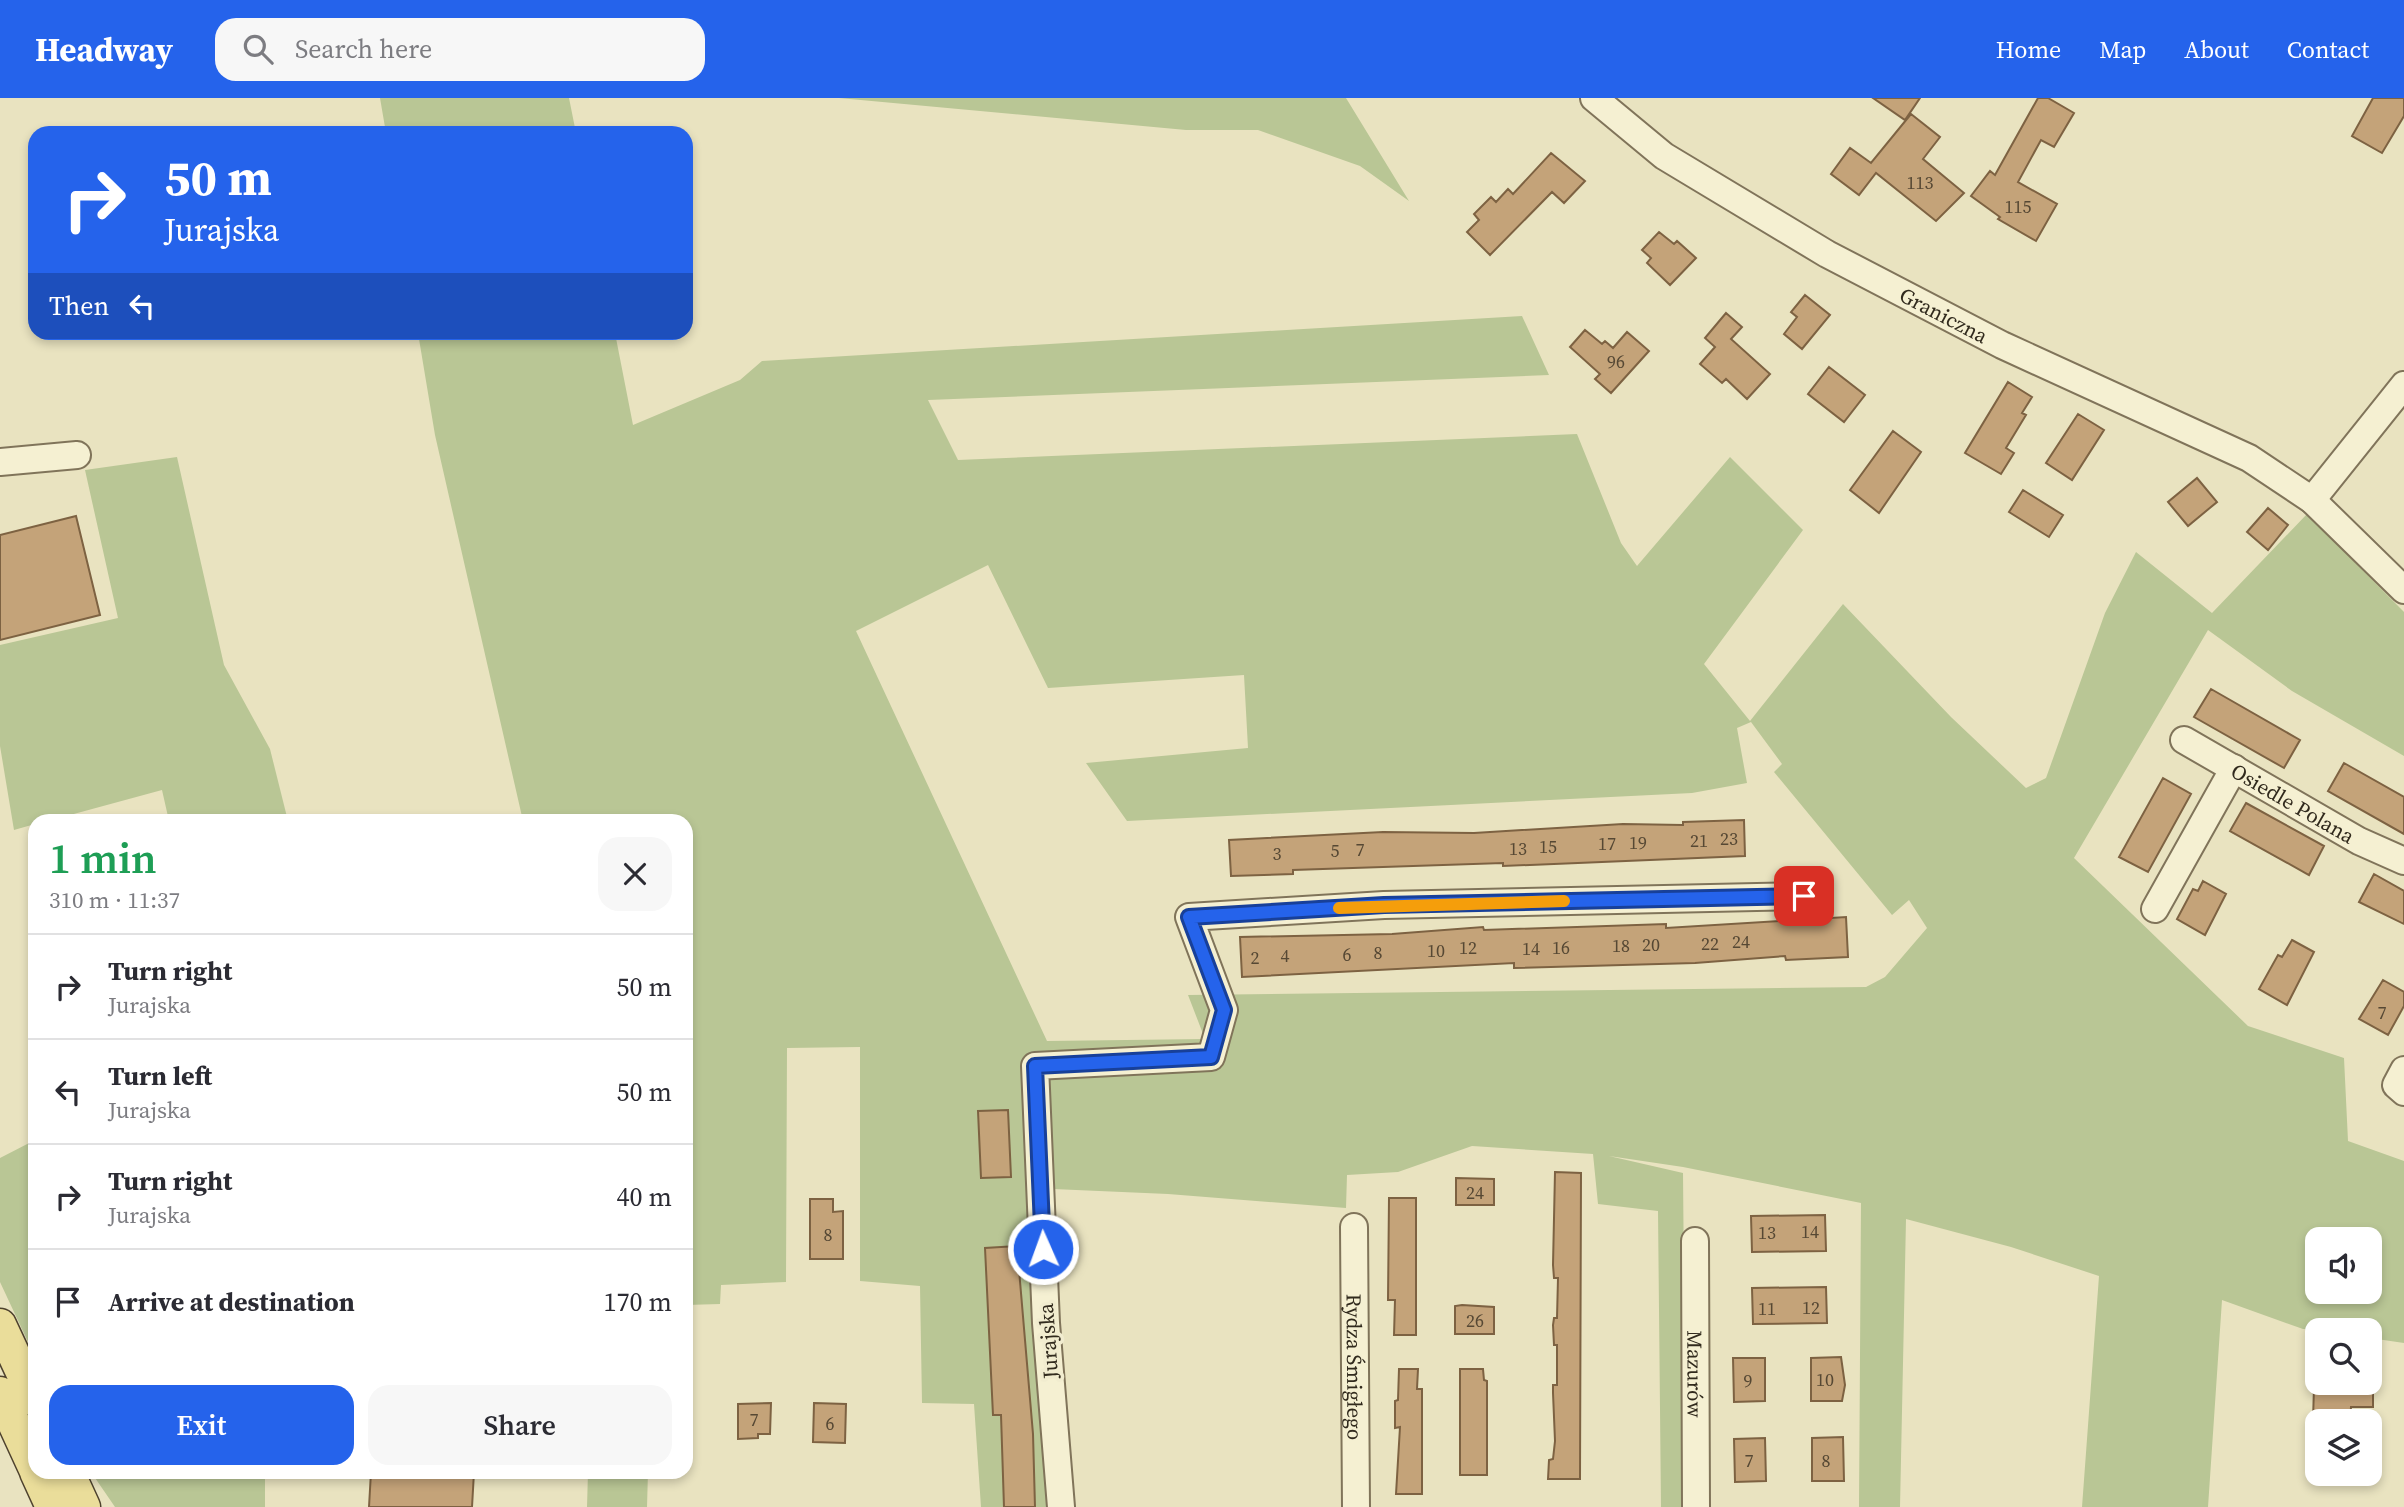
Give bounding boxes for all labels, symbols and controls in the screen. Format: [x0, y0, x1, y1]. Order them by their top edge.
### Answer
search box [215, 18, 705, 81]
text: Headway [35, 27, 173, 72]
icon: search [239, 30, 277, 68]
text: Search here [295, 31, 432, 67]
text: Home [1996, 33, 2061, 66]
text: Map [2099, 33, 2146, 66]
text: About [2184, 33, 2249, 66]
text: Contact [2287, 33, 2369, 66]
text: 50 m [164, 144, 272, 211]
icon: right [49, 154, 140, 245]
house number: 113 [1907, 170, 1934, 195]
house number: 115 [2005, 194, 2032, 219]
text: Jurajska [164, 208, 279, 252]
street label: Graniczna [1895, 280, 1993, 350]
icon: left [123, 287, 161, 325]
text: Then [49, 288, 109, 324]
house number: 96 [1607, 349, 1625, 374]
street label: Osiedle Polana [2226, 756, 2360, 850]
house number: 23 [1720, 826, 1738, 851]
house number: 21 [1690, 828, 1708, 853]
text: 1 min [49, 829, 157, 887]
house number: 19 [1629, 830, 1647, 855]
house number: 17 [1598, 831, 1616, 856]
house number: 15 [1539, 834, 1557, 859]
house number: 13 [1509, 836, 1527, 861]
button: close [598, 837, 672, 911]
house number: 7 [1356, 837, 1365, 862]
house number: 5 [1331, 838, 1340, 863]
house number: 3 [1273, 841, 1282, 866]
pin [1774, 866, 1834, 926]
icon: arrive [1785, 877, 1823, 915]
text: 310 m · 11:37 [49, 884, 180, 916]
house number: 24 [1732, 929, 1750, 954]
house number: 22 [1701, 931, 1719, 956]
house number: 20 [1642, 932, 1660, 957]
house number: 18 [1612, 933, 1630, 958]
house number: 12 [1459, 935, 1477, 960]
house number: 16 [1552, 935, 1570, 960]
house number: 14 [1522, 936, 1540, 961]
house number: 10 [1427, 938, 1445, 963]
house number: 8 [1374, 940, 1383, 965]
house number: 6 [1343, 942, 1352, 967]
house number: 4 [1281, 943, 1290, 968]
house number: 2 [1251, 945, 1260, 970]
text: Turn right [108, 953, 232, 989]
icon: right [49, 968, 87, 1006]
text: 50 m [617, 969, 672, 1005]
text: Jurajska [108, 989, 191, 1021]
house number: 7 [2378, 1000, 2387, 1025]
text: Turn left [108, 1058, 212, 1094]
icon: left [49, 1073, 87, 1111]
text: 50 m [617, 1074, 672, 1110]
text: Jurajska [108, 1094, 191, 1126]
text: Turn right [108, 1163, 232, 1199]
icon: right [49, 1178, 87, 1216]
text: 40 m [617, 1179, 672, 1215]
house number: 24 [1466, 1180, 1484, 1205]
text: Jurajska [108, 1199, 191, 1231]
position arrow [1006, 1212, 1080, 1286]
house number: 14 [1801, 1219, 1819, 1244]
house number: 13 [1758, 1220, 1776, 1245]
house number: 8 [824, 1222, 833, 1247]
map controls [2305, 1227, 2382, 1486]
button: sound [2305, 1227, 2382, 1304]
icon: arrive [49, 1283, 87, 1321]
text: Arrive at destination [108, 1284, 355, 1320]
text: 170 m [604, 1284, 672, 1320]
street label: Rydza Śmigłego [1340, 1294, 1370, 1440]
house number: 12 [1802, 1295, 1820, 1320]
house number: 11 [1758, 1296, 1776, 1321]
street label: Jurajska [1031, 1302, 1065, 1381]
house number: 26 [1466, 1308, 1484, 1333]
button: search [2305, 1318, 2382, 1395]
street label: Mazurów [1681, 1330, 1710, 1418]
house number: 10 [1816, 1367, 1834, 1392]
house number: 9 [1744, 1368, 1753, 1393]
button: Exit [49, 1385, 354, 1465]
button: Share [368, 1385, 672, 1465]
house number: 7 [750, 1407, 759, 1432]
button: layers [2305, 1409, 2382, 1486]
house number: 6 [826, 1411, 835, 1436]
house number: 7 [1745, 1448, 1754, 1473]
house number: 8 [1822, 1448, 1831, 1473]

